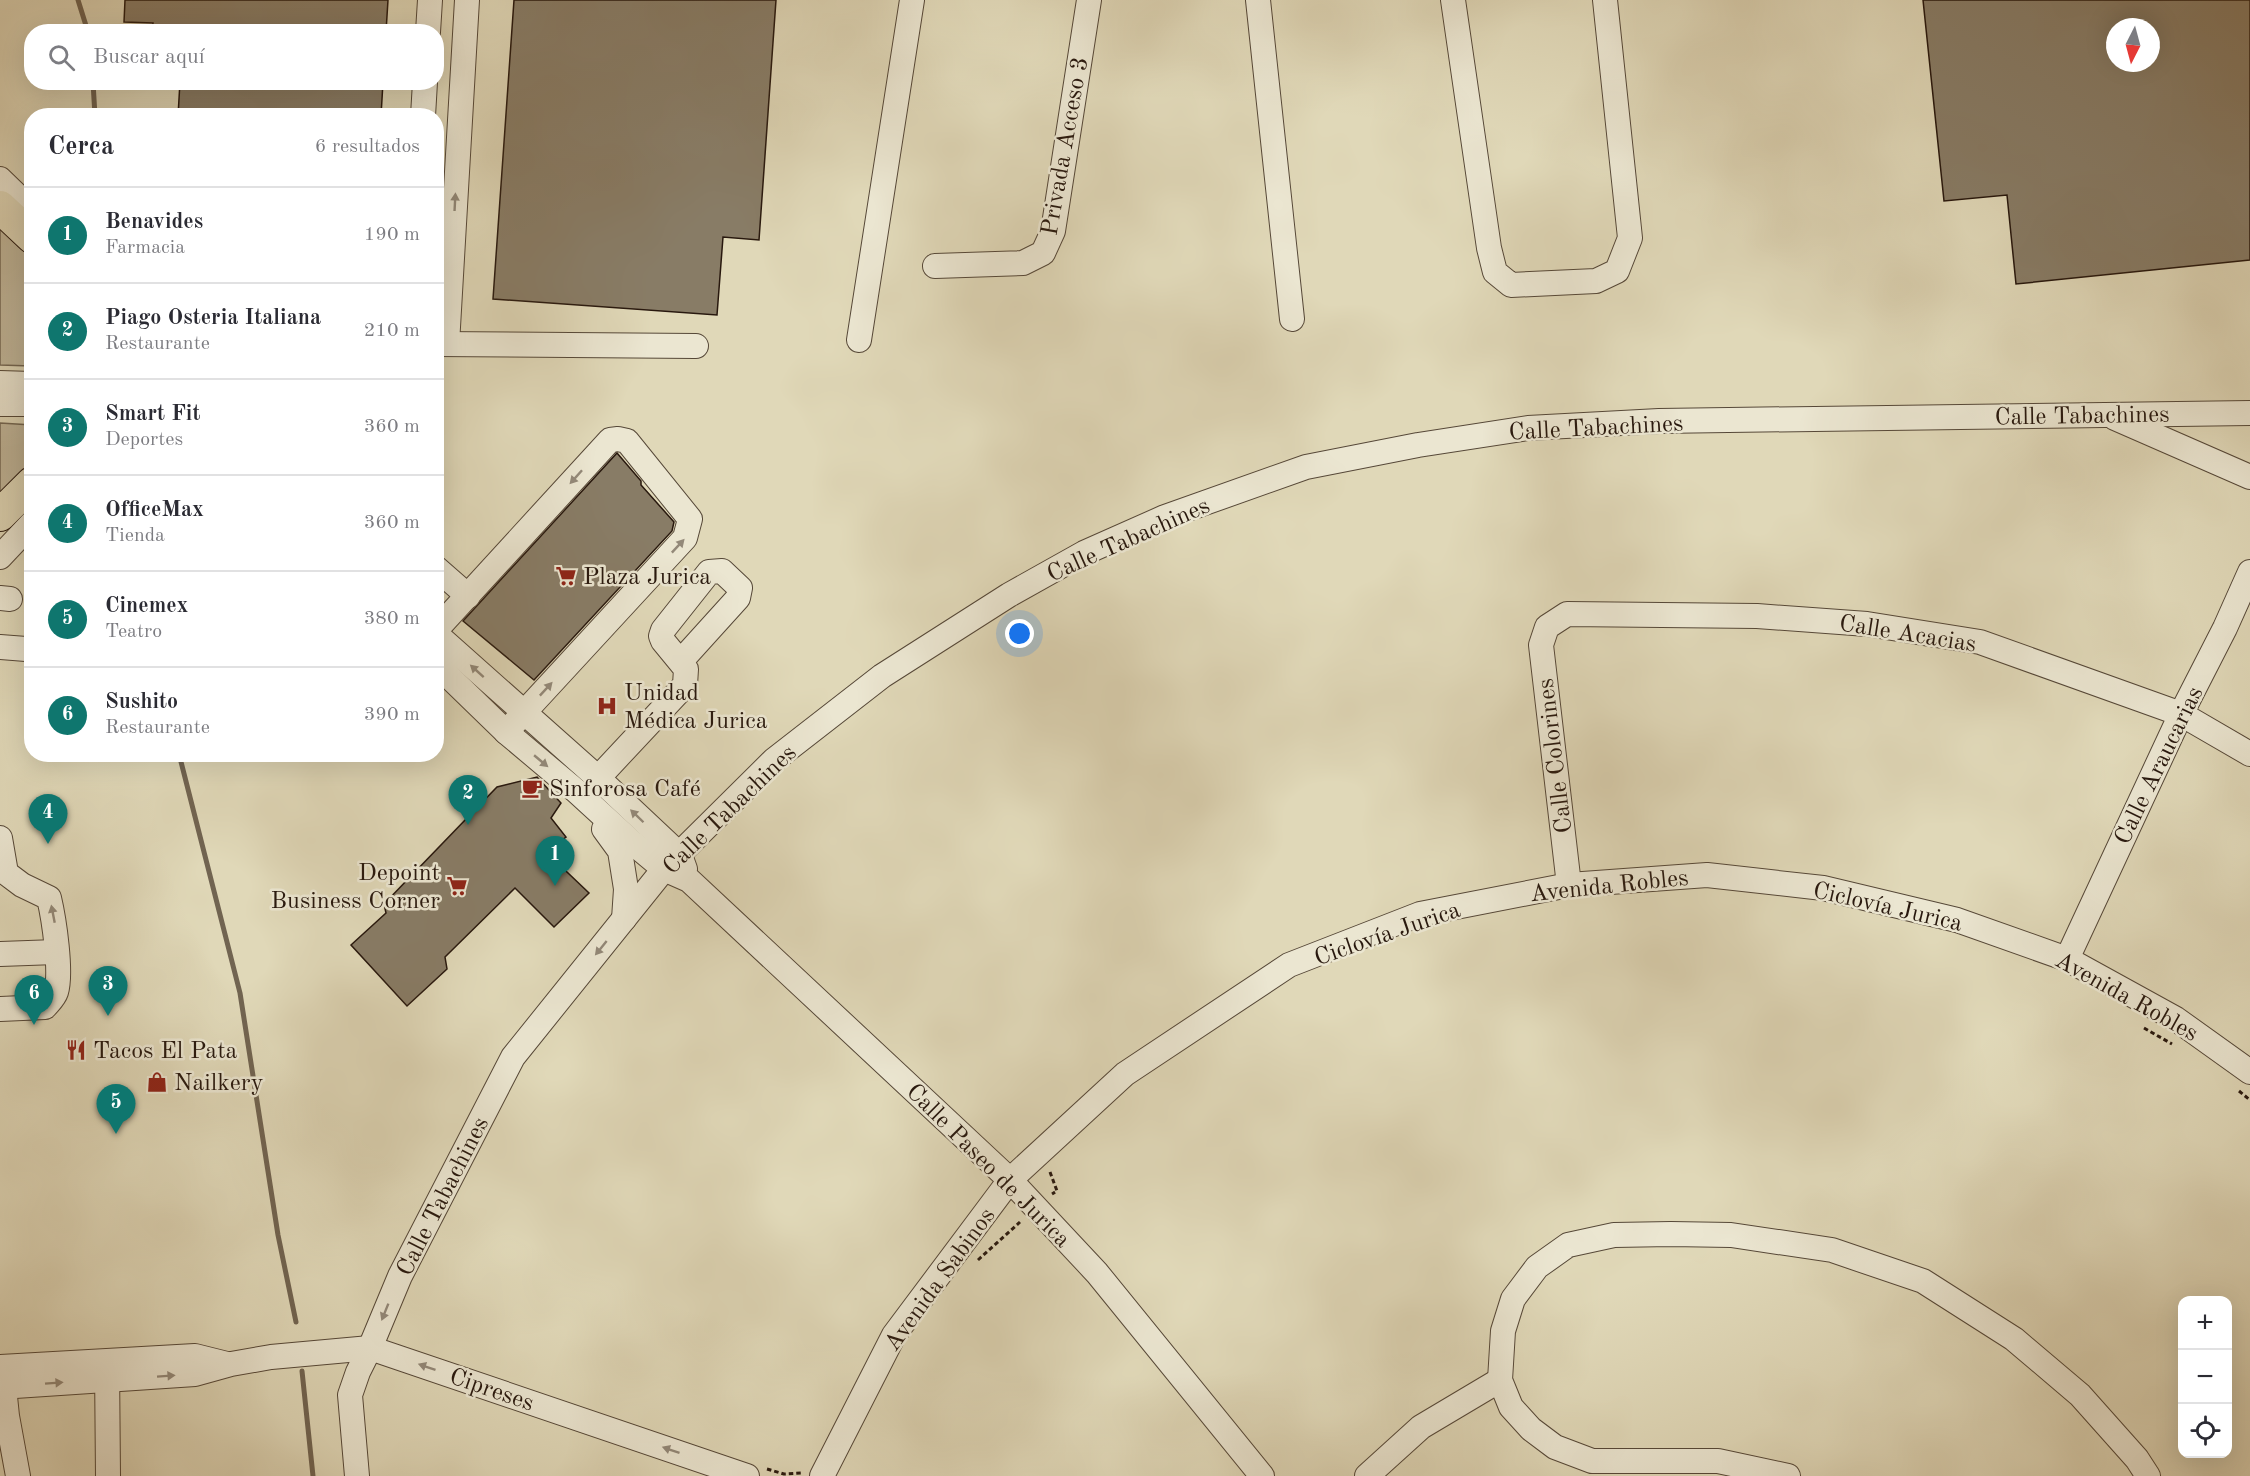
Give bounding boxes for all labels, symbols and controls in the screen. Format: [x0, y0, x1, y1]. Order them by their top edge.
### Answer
north arrow [2106, 18, 2160, 72]
search box [24, 24, 444, 90]
icon: search [45, 41, 78, 74]
text: Buscar aquí [93, 46, 205, 68]
street label: Privada Acceso 3 [1038, 55, 1093, 237]
text: Cerca [48, 134, 114, 160]
text: 6 resultados [315, 137, 420, 157]
one-way arrow [451, 192, 460, 211]
text: Benavides [105, 211, 203, 233]
text: 1 [62, 225, 73, 245]
text: 190 m [364, 225, 420, 245]
text: Farmacia [105, 238, 185, 258]
text: Piago Osteria Italiana [105, 307, 321, 329]
text: 2 [62, 321, 73, 341]
text: 210 m [364, 321, 420, 341]
text: Restaurante [105, 334, 210, 354]
text: Smart Fit [105, 403, 200, 425]
street label: Calle Tabachines [1994, 403, 2170, 431]
street label: Calle Tabachines [1508, 412, 1684, 446]
text: 3 [62, 417, 73, 437]
text: 360 m [364, 417, 420, 437]
text: Deportes [105, 430, 183, 450]
one-way arrow [570, 469, 583, 484]
street label: Calle Tabachines [1044, 494, 1214, 587]
text: OfficeMax [105, 499, 204, 521]
text: 4 [62, 513, 73, 533]
text: 360 m [364, 513, 420, 533]
text: Tienda [105, 526, 165, 546]
one-way arrow [671, 538, 685, 553]
supermarket icon: Plaza Jurica [554, 564, 578, 588]
place label: Plaza Jurica [583, 566, 711, 590]
text: Cinemex [105, 595, 188, 617]
text: 5 [62, 609, 73, 629]
text: 380 m [364, 609, 420, 629]
street label: Calle Acacias [1837, 612, 1978, 658]
your location [1005, 619, 1034, 648]
text: Teatro [105, 622, 162, 642]
one-way arrow [469, 664, 484, 678]
street label: Calle Colorines [1535, 677, 1577, 835]
one-way arrow [539, 682, 553, 697]
place label: Unidad Médica Jurica [624, 682, 768, 734]
street label: Calle Araucarias [2111, 683, 2208, 849]
text: Sushito [105, 691, 178, 713]
hospital icon: Unidad Médica Jurica [595, 694, 619, 718]
text: 6 [62, 705, 73, 725]
text: 390 m [364, 705, 420, 725]
text: Restaurante [105, 718, 210, 738]
street label: Calle Tabachines [659, 741, 802, 880]
one-way arrow [533, 754, 548, 767]
pin: 2 [448, 776, 488, 825]
cafe icon: Sinforosa Café [520, 776, 544, 800]
place label: Sinforosa Café [549, 778, 701, 802]
pin: 4 [28, 794, 68, 844]
one-way arrow [630, 809, 644, 823]
pin: 1 [536, 836, 574, 886]
place label: Depoint Business Corner [271, 862, 440, 914]
street label: Avenida Robles [1529, 867, 1690, 907]
supermarket icon: Depoint Business Corner [445, 874, 469, 898]
street label: Ciclovía Jurica [1811, 879, 1965, 937]
street label: Ciclovía Jurica [1312, 899, 1464, 971]
one-way arrow [48, 904, 57, 923]
one-way arrow [595, 940, 608, 955]
street label: Avenida Robles [2051, 949, 2201, 1047]
pin: 3 [88, 966, 128, 1016]
pin: 6 [15, 976, 54, 1025]
restaurant icon: Tacos El Pata [64, 1038, 88, 1062]
place label: Tacos El Pata [93, 1040, 238, 1064]
shop icon: Nailkery [145, 1070, 169, 1094]
place label: Nailkery [174, 1072, 264, 1096]
street label: Calle Paseo de Jurica [901, 1080, 1074, 1253]
pin: 5 [96, 1084, 136, 1134]
street label: Calle Tabachines [393, 1114, 494, 1280]
street label: Avenida Sabinos [881, 1204, 1001, 1356]
map controls [2178, 1296, 2232, 1458]
button: + [2178, 1296, 2232, 1350]
one-way arrow [380, 1303, 389, 1321]
button: − [2178, 1350, 2232, 1404]
one-way arrow [418, 1362, 436, 1372]
street label: Cipreses [446, 1365, 537, 1417]
one-way arrow [156, 1371, 175, 1380]
one-way arrow [44, 1379, 63, 1388]
button: locate [2178, 1404, 2232, 1458]
one-way arrow [662, 1445, 680, 1455]

